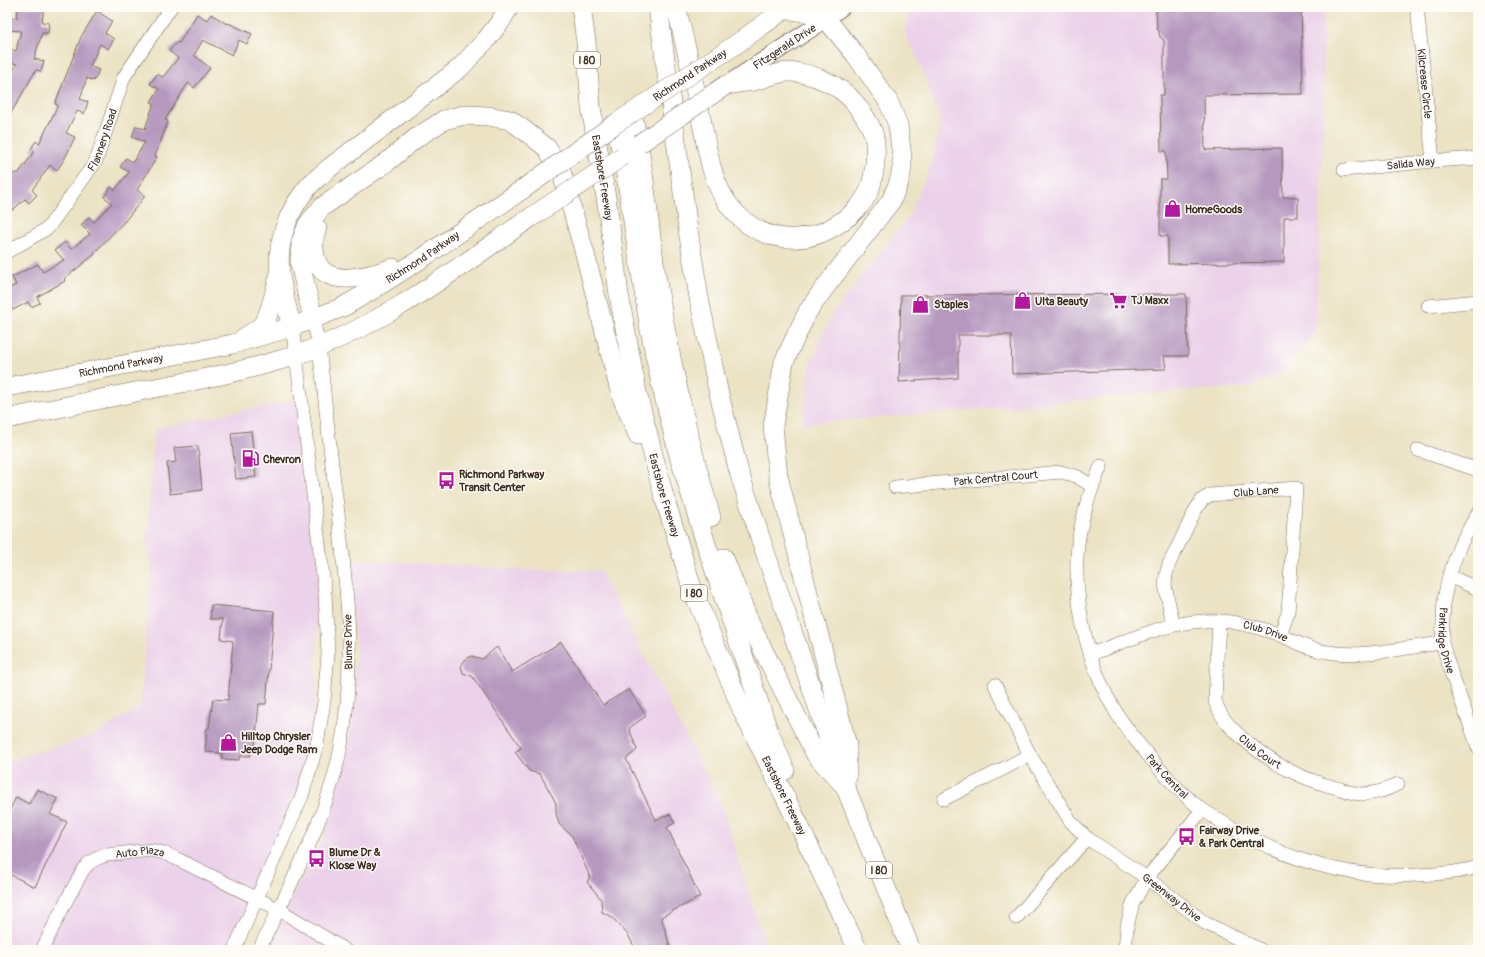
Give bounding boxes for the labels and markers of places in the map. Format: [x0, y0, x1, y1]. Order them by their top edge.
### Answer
shop icon: HomeGoods [1162, 199, 1182, 219]
place label: HomeGoods [1185, 203, 1242, 216]
supermarket icon: TJ Maxx [1108, 290, 1128, 310]
shop icon: Ulta Beauty [1012, 291, 1032, 311]
shop icon: Staples [911, 294, 931, 314]
place label: TJ Maxx [1130, 294, 1169, 307]
place label: Ulta Beauty [1035, 295, 1088, 308]
place label: Staples [934, 298, 968, 311]
fuel station icon: Chevron [240, 449, 260, 469]
place label: Chevron [263, 453, 301, 466]
place label: Richmond Parkway Transit Center [458, 468, 544, 494]
bus stop icon: Richmond Parkway Transit Center [436, 470, 456, 490]
place label: Hilltop Chrysler Jeep Dodge Ram [241, 730, 318, 756]
shop icon: Hilltop Chrysler Jeep Dodge Ram [218, 732, 238, 752]
place label: Fairway Drive & Park Central [1199, 824, 1265, 850]
bus stop icon: Fairway Drive & Park Central [1176, 826, 1196, 846]
place label: Blume Dr & Klose Way [329, 846, 381, 872]
bus stop icon: Blume Dr & Klose Way [306, 848, 326, 868]

